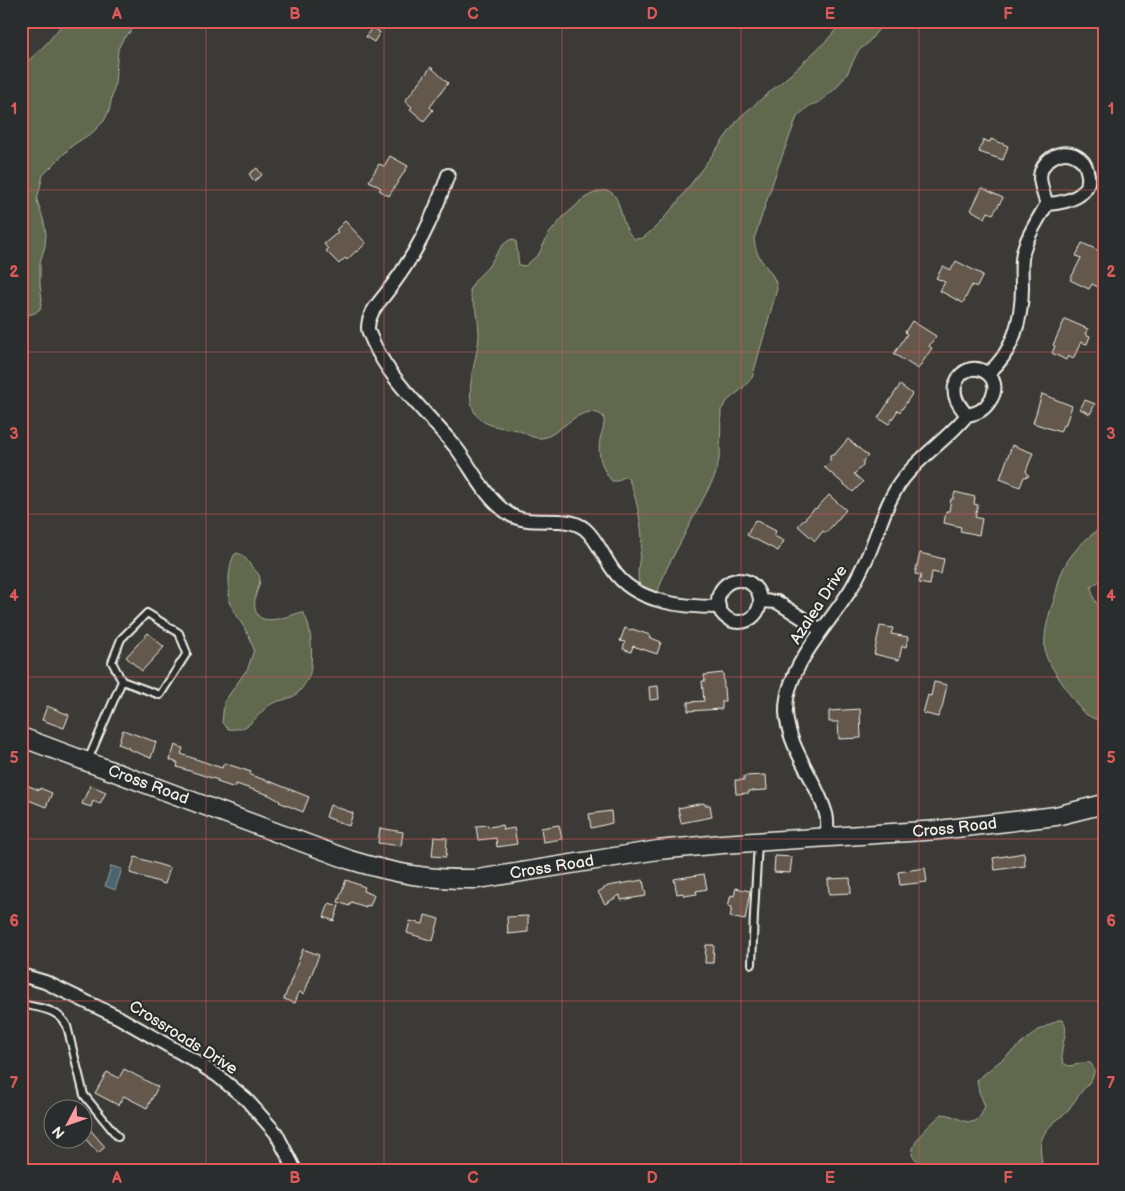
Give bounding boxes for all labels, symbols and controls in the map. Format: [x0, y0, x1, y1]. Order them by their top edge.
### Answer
text: A [111, 5, 122, 24]
text: B [289, 5, 301, 24]
text: C [467, 5, 479, 24]
text: D [646, 5, 658, 24]
text: E [825, 5, 835, 24]
text: F [1003, 5, 1013, 24]
text: 1 [11, 100, 17, 119]
text: 1 [1108, 100, 1114, 119]
text: 2 [9, 263, 19, 282]
text: 2 [1106, 263, 1116, 282]
text: 3 [9, 425, 19, 444]
text: 3 [1106, 425, 1116, 444]
street label: Azalea Drive [786, 562, 852, 648]
text: 4 [9, 587, 19, 606]
text: 4 [1106, 587, 1116, 606]
text: 5 [9, 749, 19, 768]
text: 5 [1106, 749, 1116, 768]
street label: Cross Road [105, 761, 191, 808]
street label: Cross Road [912, 814, 998, 841]
street label: Cross Road [508, 851, 595, 883]
text: 6 [9, 912, 19, 931]
text: 6 [1106, 912, 1116, 931]
street label: Crossroads Drive [125, 997, 241, 1079]
text: 7 [10, 1074, 19, 1093]
text: 7 [1107, 1074, 1116, 1093]
north arrow [42, 1098, 92, 1148]
text: N [49, 1123, 68, 1142]
text: A [111, 1169, 122, 1188]
text: B [289, 1169, 301, 1188]
text: C [467, 1169, 479, 1188]
text: D [646, 1169, 658, 1188]
text: E [825, 1169, 835, 1188]
text: F [1003, 1169, 1013, 1188]

